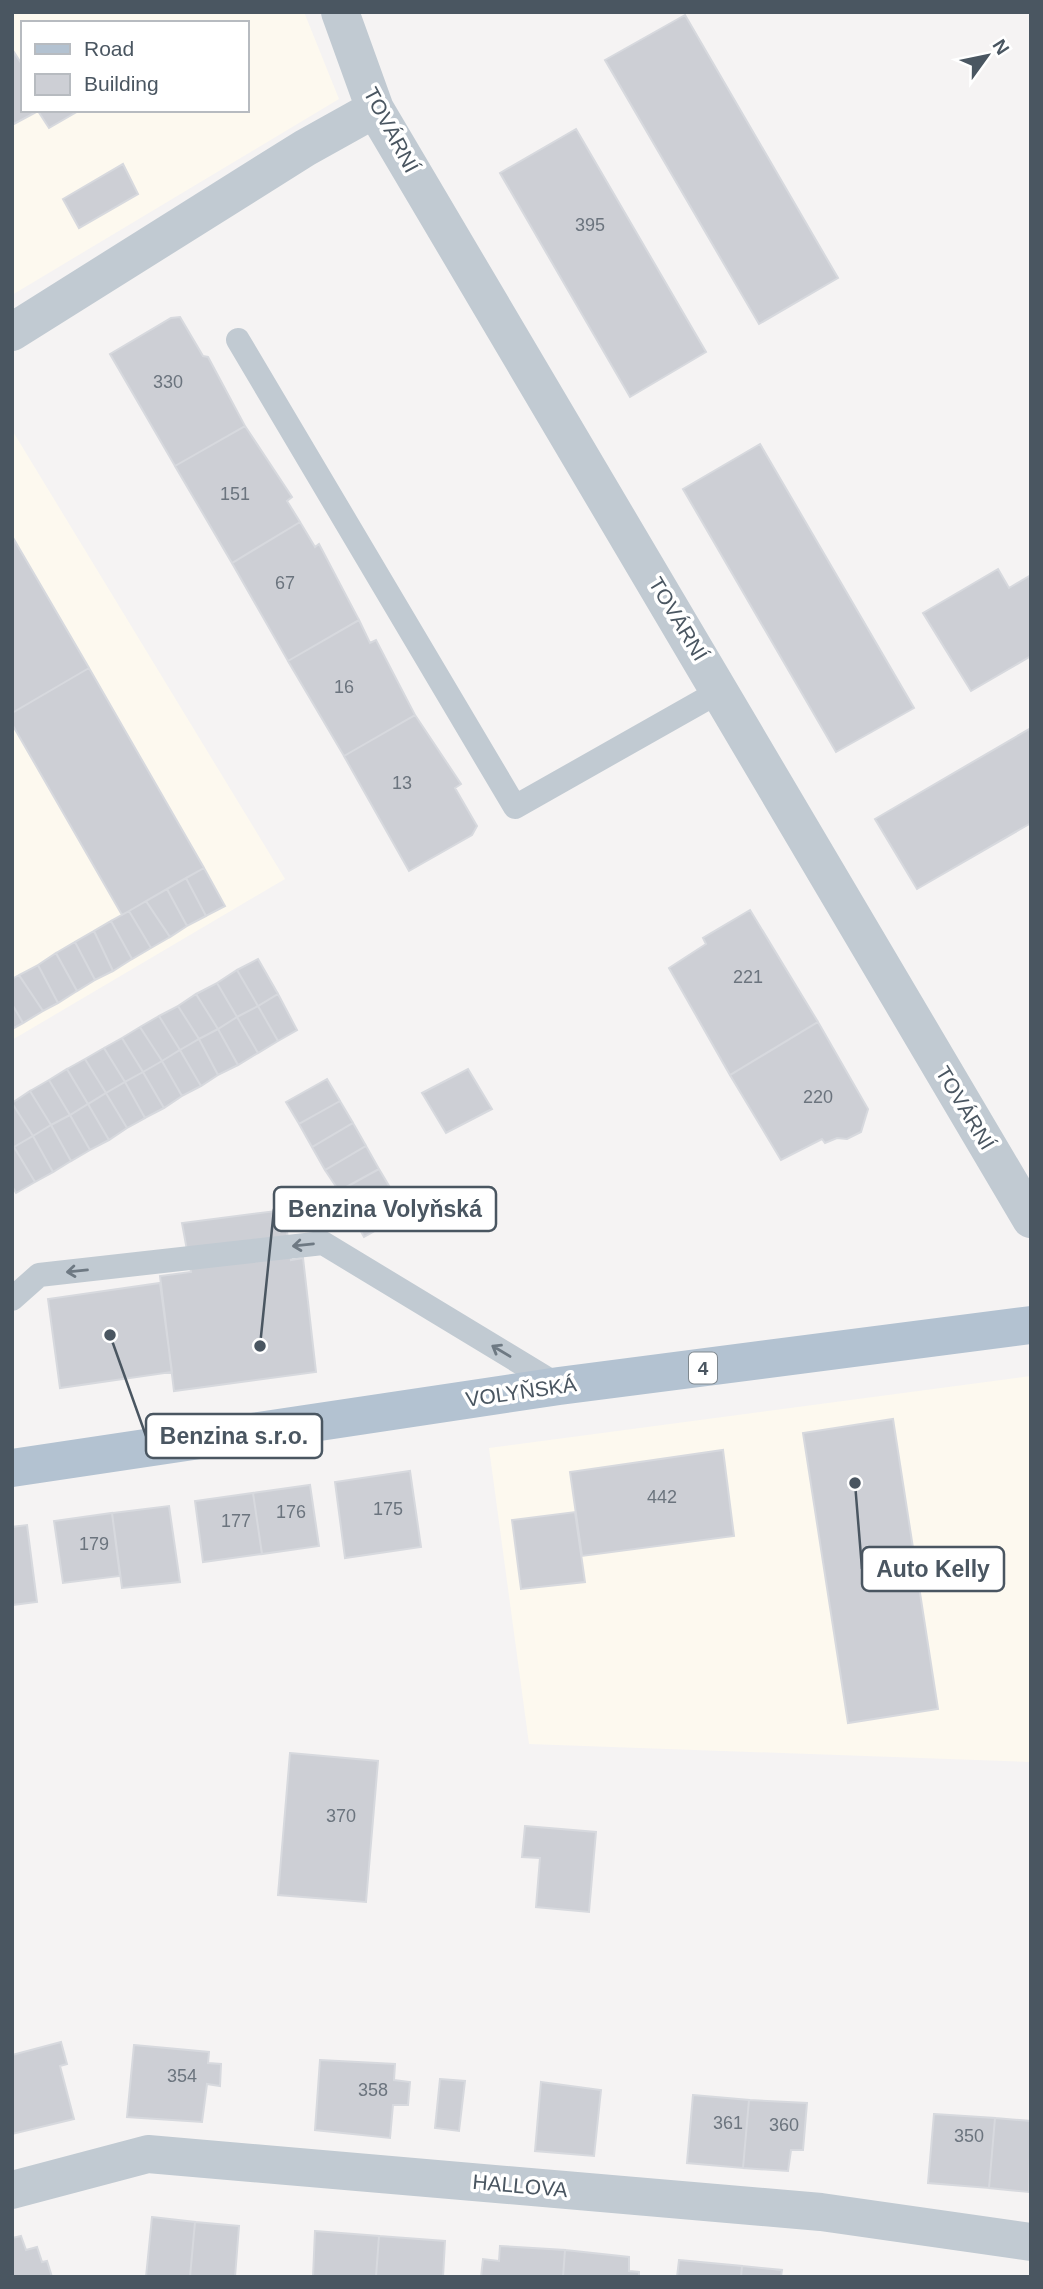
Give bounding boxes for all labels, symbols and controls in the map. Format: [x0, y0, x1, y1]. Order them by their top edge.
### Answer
legend [21, 21, 248, 112]
north arrow [952, 21, 1022, 91]
text: N [988, 36, 1013, 58]
text: Road [84, 37, 134, 60]
text: Building [84, 72, 159, 95]
street label: TOVÁRNÍ [359, 83, 423, 176]
house number: 395 [575, 215, 605, 235]
house number: 330 [153, 372, 183, 392]
house number: 151 [220, 484, 250, 504]
house number: 67 [275, 573, 295, 593]
street label: TOVÁRNÍ [645, 573, 712, 665]
house number: 16 [334, 677, 354, 697]
house number: 13 [392, 773, 412, 793]
house number: 221 [733, 967, 763, 987]
street label: TOVÁRNÍ [932, 1062, 999, 1154]
house number: 220 [803, 1087, 833, 1107]
callout: Benzina Volyňská [274, 1187, 496, 1231]
text: Benzina Volyňská [288, 1196, 482, 1222]
one-way arrow [293, 1239, 315, 1252]
one-way arrow [67, 1264, 89, 1277]
one-way arrow [491, 1343, 511, 1357]
road number: 4 [689, 1352, 717, 1384]
street label: VOLYŇSKÁ [464, 1372, 578, 1411]
callout: Benzina s.r.o. [146, 1414, 322, 1458]
text: Benzina s.r.o. [160, 1423, 308, 1449]
house number: 442 [647, 1487, 677, 1507]
house number: 175 [373, 1499, 403, 1519]
house number: 176 [276, 1502, 306, 1522]
house number: 177 [221, 1511, 251, 1531]
house number: 179 [79, 1534, 109, 1554]
callout: Auto Kelly [862, 1547, 1004, 1591]
text: Auto Kelly [876, 1556, 990, 1582]
house number: 370 [326, 1806, 356, 1826]
house number: 354 [167, 2066, 197, 2086]
house number: 358 [358, 2080, 388, 2100]
house number: 361 [713, 2113, 743, 2133]
house number: 360 [769, 2115, 799, 2135]
house number: 350 [954, 2126, 984, 2146]
street label: HALLOVA [472, 2170, 569, 2201]

